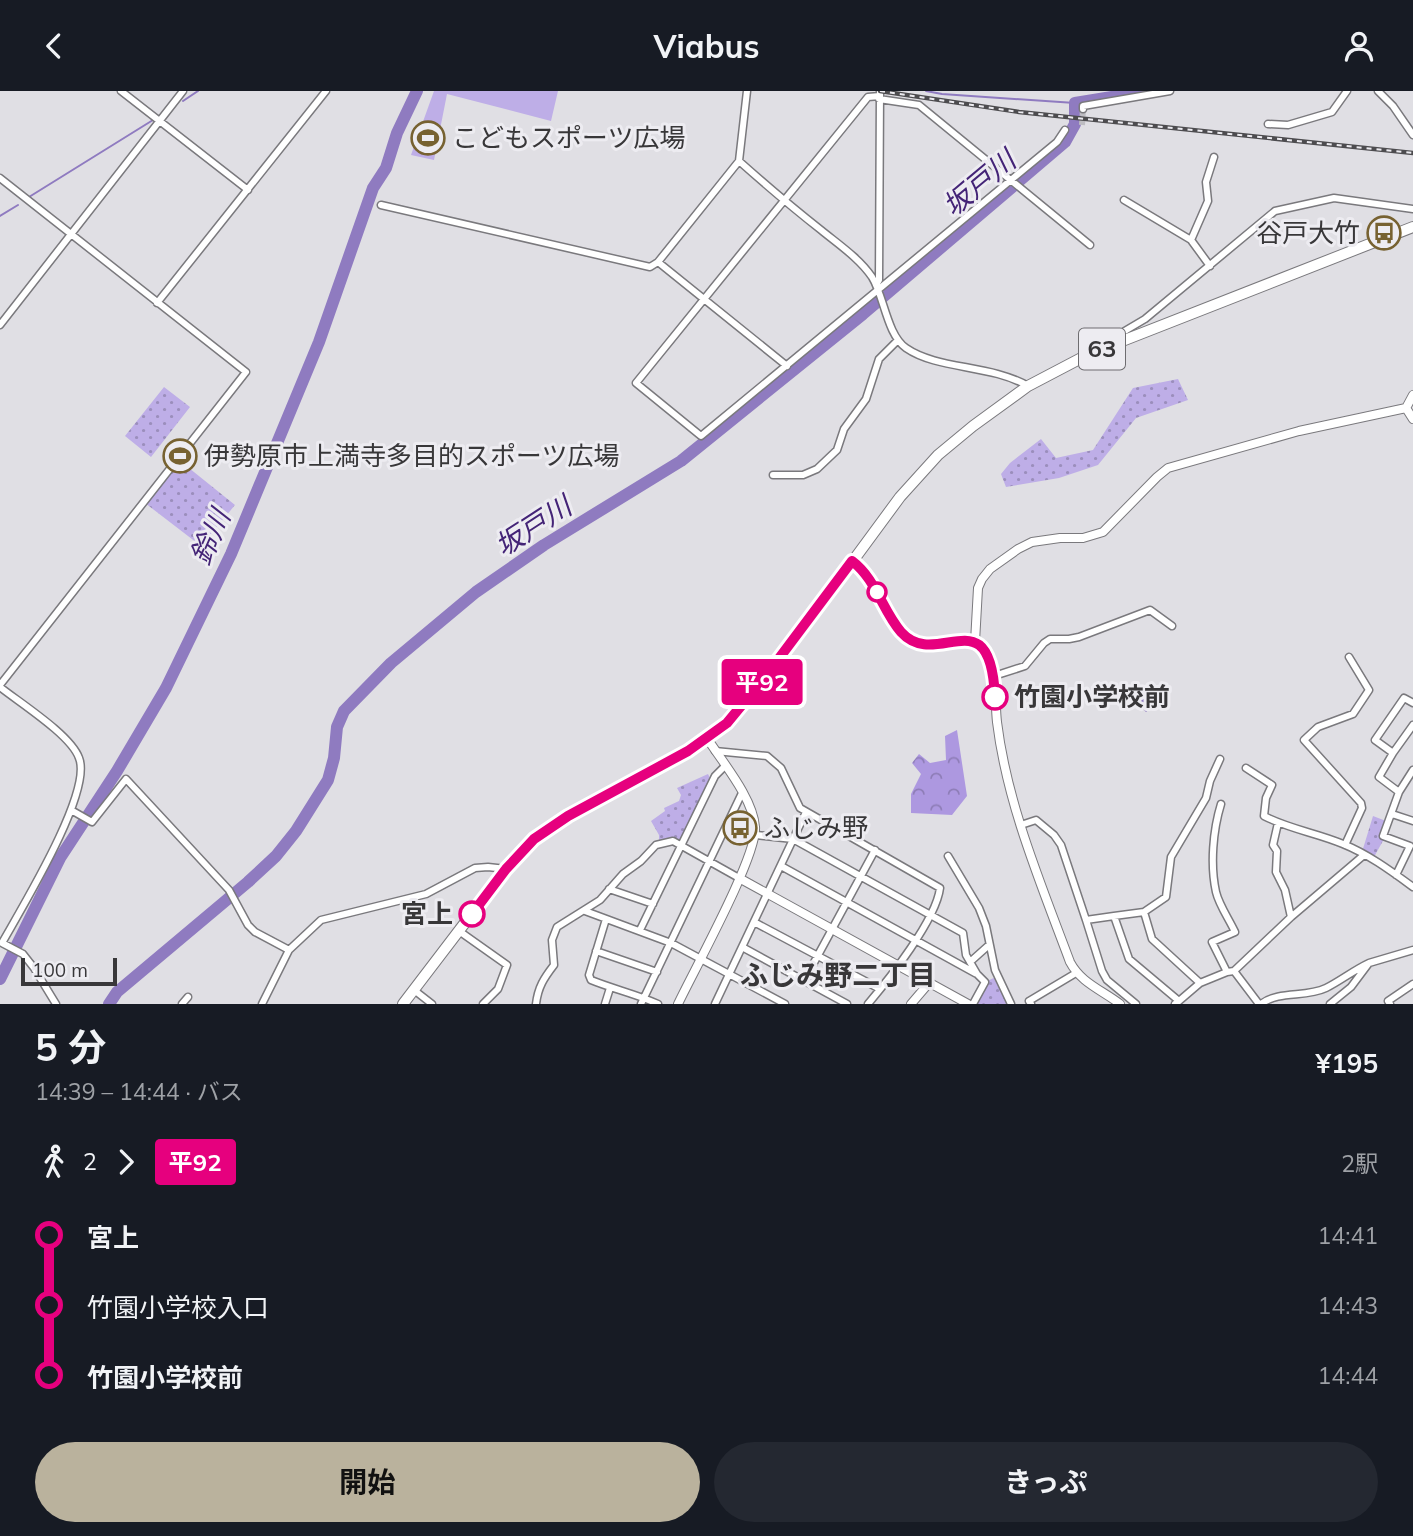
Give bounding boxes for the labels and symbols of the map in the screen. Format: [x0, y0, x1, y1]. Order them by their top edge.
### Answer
sports icon: こどもスポーツ広場 [409, 119, 447, 157]
place label: こどもスポーツ広場 [452, 121, 685, 154]
water label: 坂戸川 [935, 140, 1024, 223]
bus stop icon: 谷戸大竹 [1365, 214, 1403, 252]
place label: 谷戸大竹 [1256, 216, 1360, 249]
road number: 63 [1079, 328, 1125, 369]
sports icon: 伊勢原市上満寺多目的スポーツ広場 [161, 437, 199, 475]
place label: 伊勢原市上満寺多目的スポーツ広場 [204, 439, 619, 472]
water label: 坂戸川 [488, 486, 580, 563]
water label: 鈴川 [182, 501, 238, 570]
unlabelled marker [867, 582, 887, 602]
line badge: 平92 [722, 659, 802, 705]
place label: 竹園小学校前 [1014, 680, 1170, 713]
marker: 竹園小学校前 [982, 684, 1008, 710]
bus stop icon: ふじみ野 [721, 809, 759, 847]
place label: ふじみ野 [764, 811, 868, 844]
place label: 宮上 [401, 897, 453, 930]
marker: 宮上 [459, 901, 485, 927]
scale bar [21, 955, 117, 987]
district label: ふじみ野二丁目 [740, 957, 936, 992]

